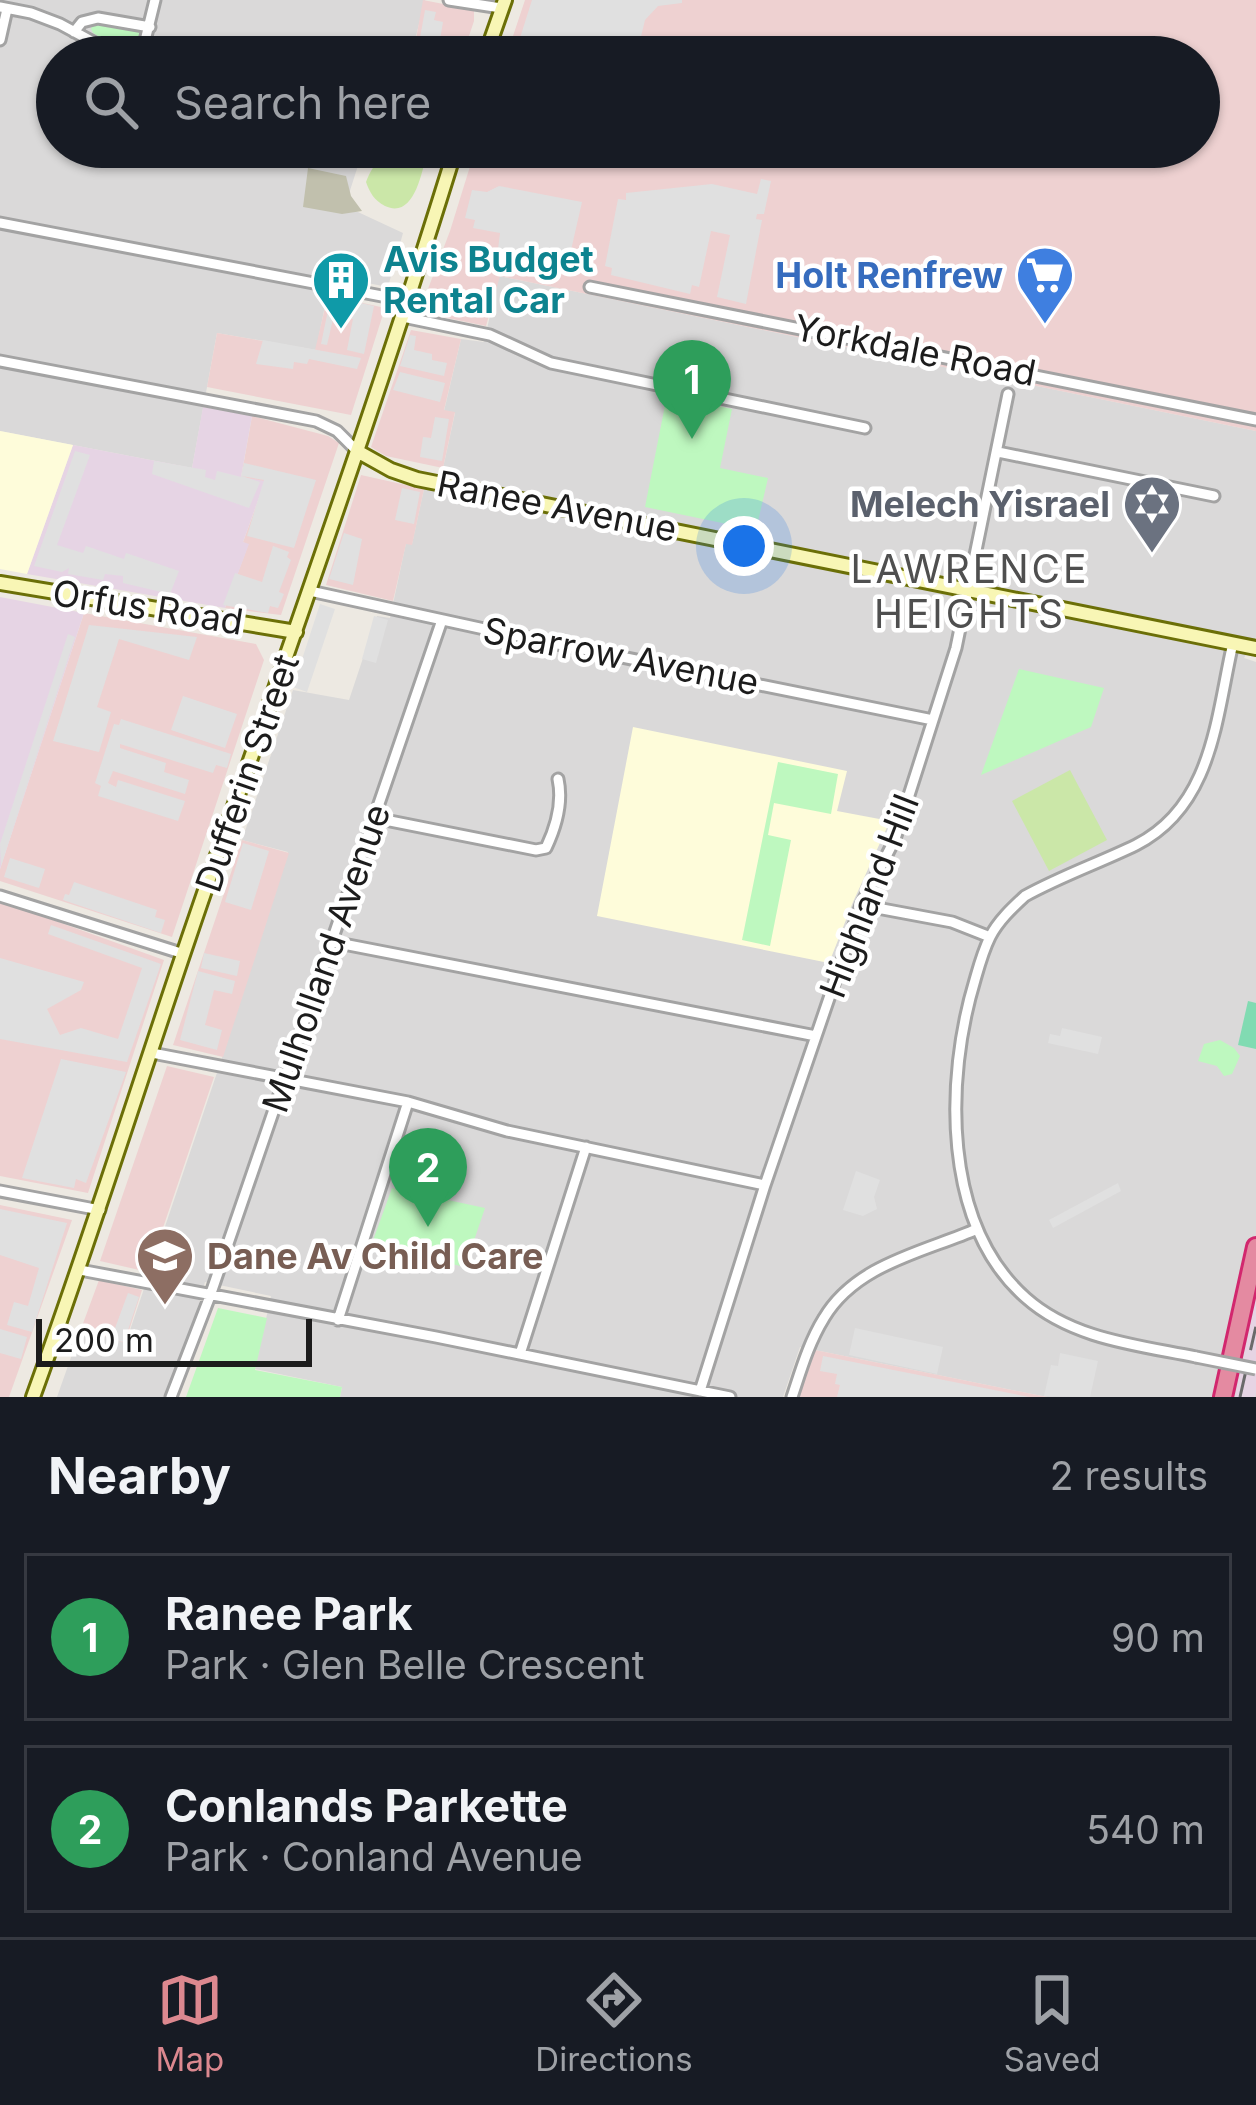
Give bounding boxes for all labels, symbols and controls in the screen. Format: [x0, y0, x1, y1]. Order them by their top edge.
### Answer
search box [36, 36, 1220, 168]
icon: search [78, 69, 144, 135]
text: Search here [174, 75, 431, 130]
place label: Avis Budget Rental Car [383, 237, 594, 322]
supermarket icon: Holt Renfrew [1014, 244, 1076, 326]
building icon: Avis Budget Rental Car [310, 249, 372, 331]
place label: Holt Renfrew [775, 253, 1003, 297]
street label: Yorkdale Road [790, 305, 1040, 395]
pin: 1 [653, 340, 731, 439]
street label: Ranee Avenue [434, 461, 680, 551]
synagogue icon: Melech Yisrael [1121, 473, 1183, 555]
place label: Melech Yisrael [850, 482, 1110, 526]
your location [714, 516, 774, 576]
district label: LAWRENCE HEIGHTS [850, 545, 1090, 637]
street label: Orfus Road [50, 570, 246, 644]
street label: Sparrow Avenue [479, 608, 763, 704]
street label: Dufferin Street [186, 648, 308, 898]
street label: Highland Hill [810, 788, 928, 1004]
street label: Mulholland Avenue [253, 798, 399, 1118]
pin: 2 [389, 1128, 467, 1227]
school or university icon: Dane Av Child Care [134, 1225, 196, 1307]
place label: Dane Av Child Care [207, 1234, 543, 1278]
scale bar [36, 1313, 312, 1366]
text: 200 m [54, 1320, 154, 1360]
text: Nearby [48, 1445, 231, 1506]
text: 2 results [1050, 1452, 1208, 1499]
text: Ranee Park [165, 1586, 413, 1641]
text: 1 [82, 1614, 98, 1661]
text: 90 m [1111, 1614, 1205, 1661]
text: Park · Glen Belle Crescent [165, 1641, 644, 1688]
text: Conlands Parkette [165, 1778, 568, 1833]
text: 2 [78, 1806, 102, 1853]
text: 540 m [1086, 1806, 1205, 1853]
text: Park · Conland Avenue [165, 1833, 583, 1880]
tab: Map [156, 1967, 224, 2079]
tab: Directions [535, 1967, 693, 2079]
tab: Saved [1004, 1967, 1100, 2079]

